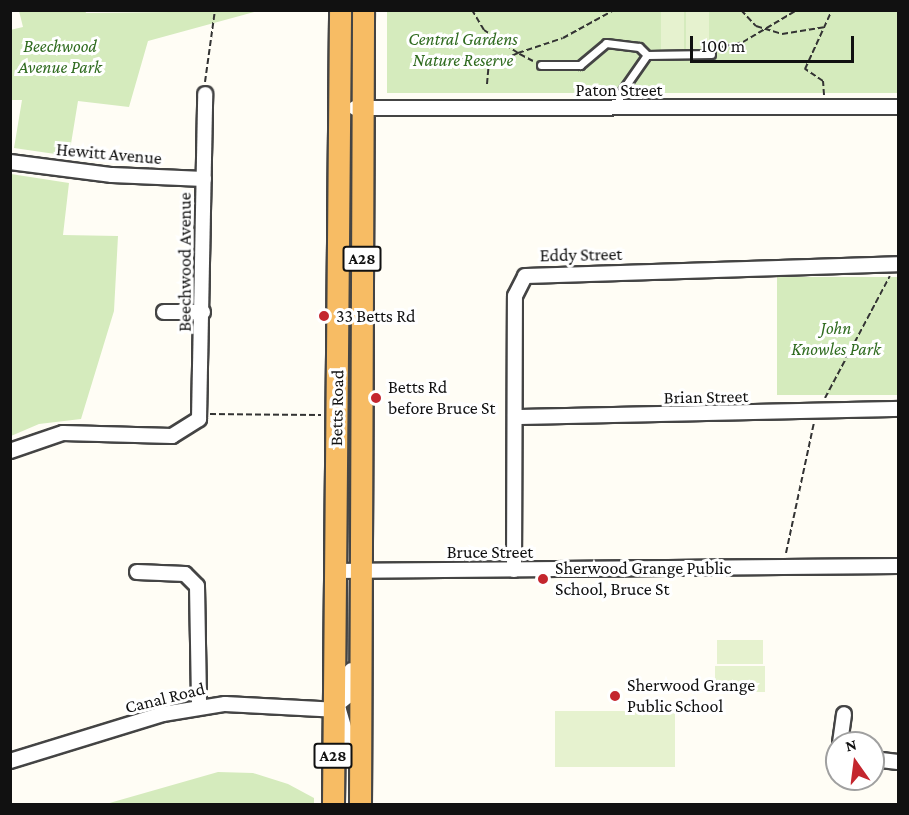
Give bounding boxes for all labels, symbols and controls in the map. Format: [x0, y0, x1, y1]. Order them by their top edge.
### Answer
scale bar [693, 24, 856, 62]
park label: Central Gardens Nature Reserve [408, 29, 518, 72]
park label: Beechwood Avenue Park [18, 36, 102, 78]
text: 100 m [701, 36, 745, 56]
street label: Paton Street [575, 79, 663, 101]
street label: Hewitt Avenue [55, 139, 163, 169]
street label: Beechwood Avenue [174, 192, 196, 332]
street label: Eddy Street [540, 243, 622, 267]
road number: A28 [342, 246, 382, 272]
place label: 33 Betts Rd [336, 305, 416, 327]
marker: 33 Betts Rd [317, 309, 331, 323]
park label: John Knowles Park [791, 318, 881, 360]
street label: Betts Road [326, 370, 348, 446]
place label: Betts Rd before Bruce St [388, 377, 495, 420]
street label: Brian Street [664, 385, 748, 409]
marker: Betts Rd before Bruce St [369, 391, 383, 405]
street label: Bruce Street [447, 541, 533, 563]
place label: Sherwood Grange Public School, Bruce St [555, 558, 731, 600]
marker: Sherwood Grange Public School, Bruce St [536, 572, 550, 586]
place label: Sherwood Grange Public School [627, 675, 755, 718]
street label: Canal Road [123, 678, 207, 718]
marker: Sherwood Grange Public School [608, 689, 622, 703]
north arrow [825, 731, 885, 791]
text: N [844, 735, 858, 755]
road number: A28 [314, 743, 352, 769]

